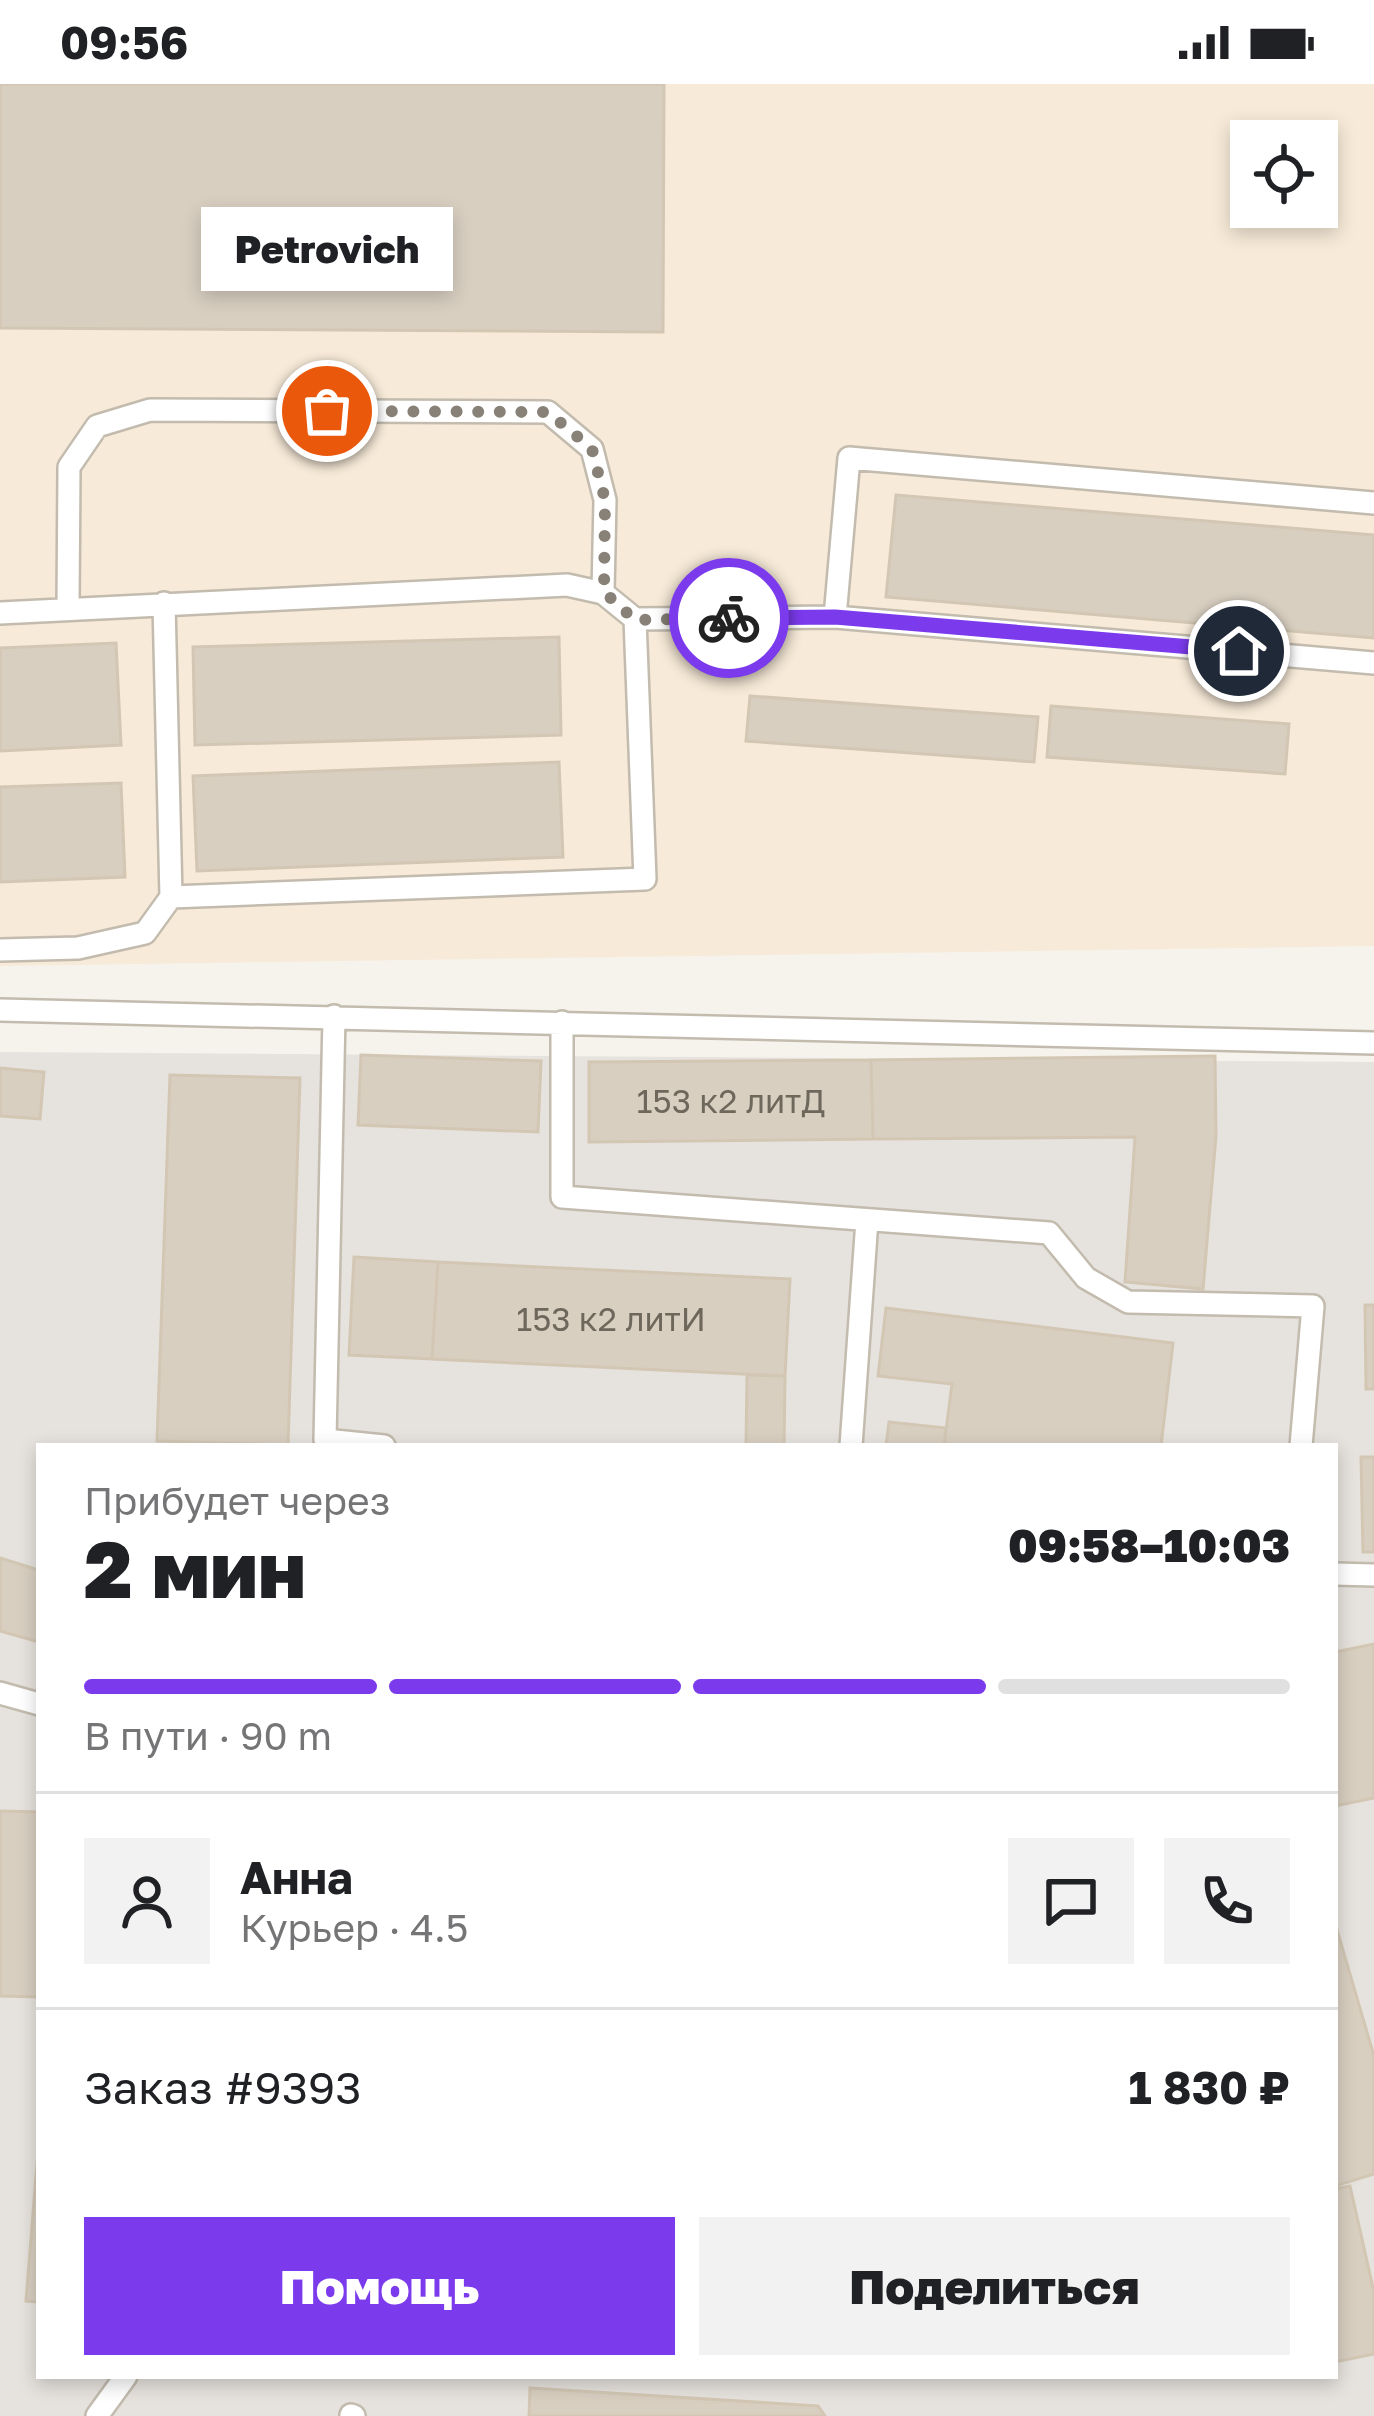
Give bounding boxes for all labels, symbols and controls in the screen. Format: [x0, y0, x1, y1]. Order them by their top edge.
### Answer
text: 09:56 [60, 15, 188, 69]
map controls [1230, 120, 1338, 228]
button: locate [1230, 120, 1338, 228]
callout: Petrovich [201, 207, 453, 291]
text: Petrovich [235, 225, 419, 272]
pin [276, 360, 378, 462]
icon: bag [294, 378, 360, 444]
courier [669, 558, 789, 678]
icon: bike [696, 585, 762, 651]
pin [1188, 600, 1290, 702]
icon: home [1206, 618, 1272, 684]
house number: 153 к2 литД [637, 1081, 825, 1120]
house number: 153 к2 литИ [516, 1299, 706, 1338]
text: Прибудет через [84, 1477, 390, 1524]
text: 09:58–10:03 [1008, 1518, 1290, 1572]
text: 2 мин [84, 1522, 306, 1615]
text: В пути · 90 m [84, 1712, 332, 1759]
button: person [84, 1838, 210, 1964]
button: chat [1008, 1838, 1134, 1964]
button: phone [1164, 1838, 1290, 1964]
text: Анна [240, 1850, 353, 1904]
text: Курьер · 4.5 [240, 1904, 468, 1951]
text: Заказ #9393 [84, 2060, 362, 2114]
text: 1 830 ₽ [1128, 2060, 1290, 2114]
button: Помощь [84, 2217, 675, 2355]
button: Поделиться [699, 2217, 1290, 2355]

